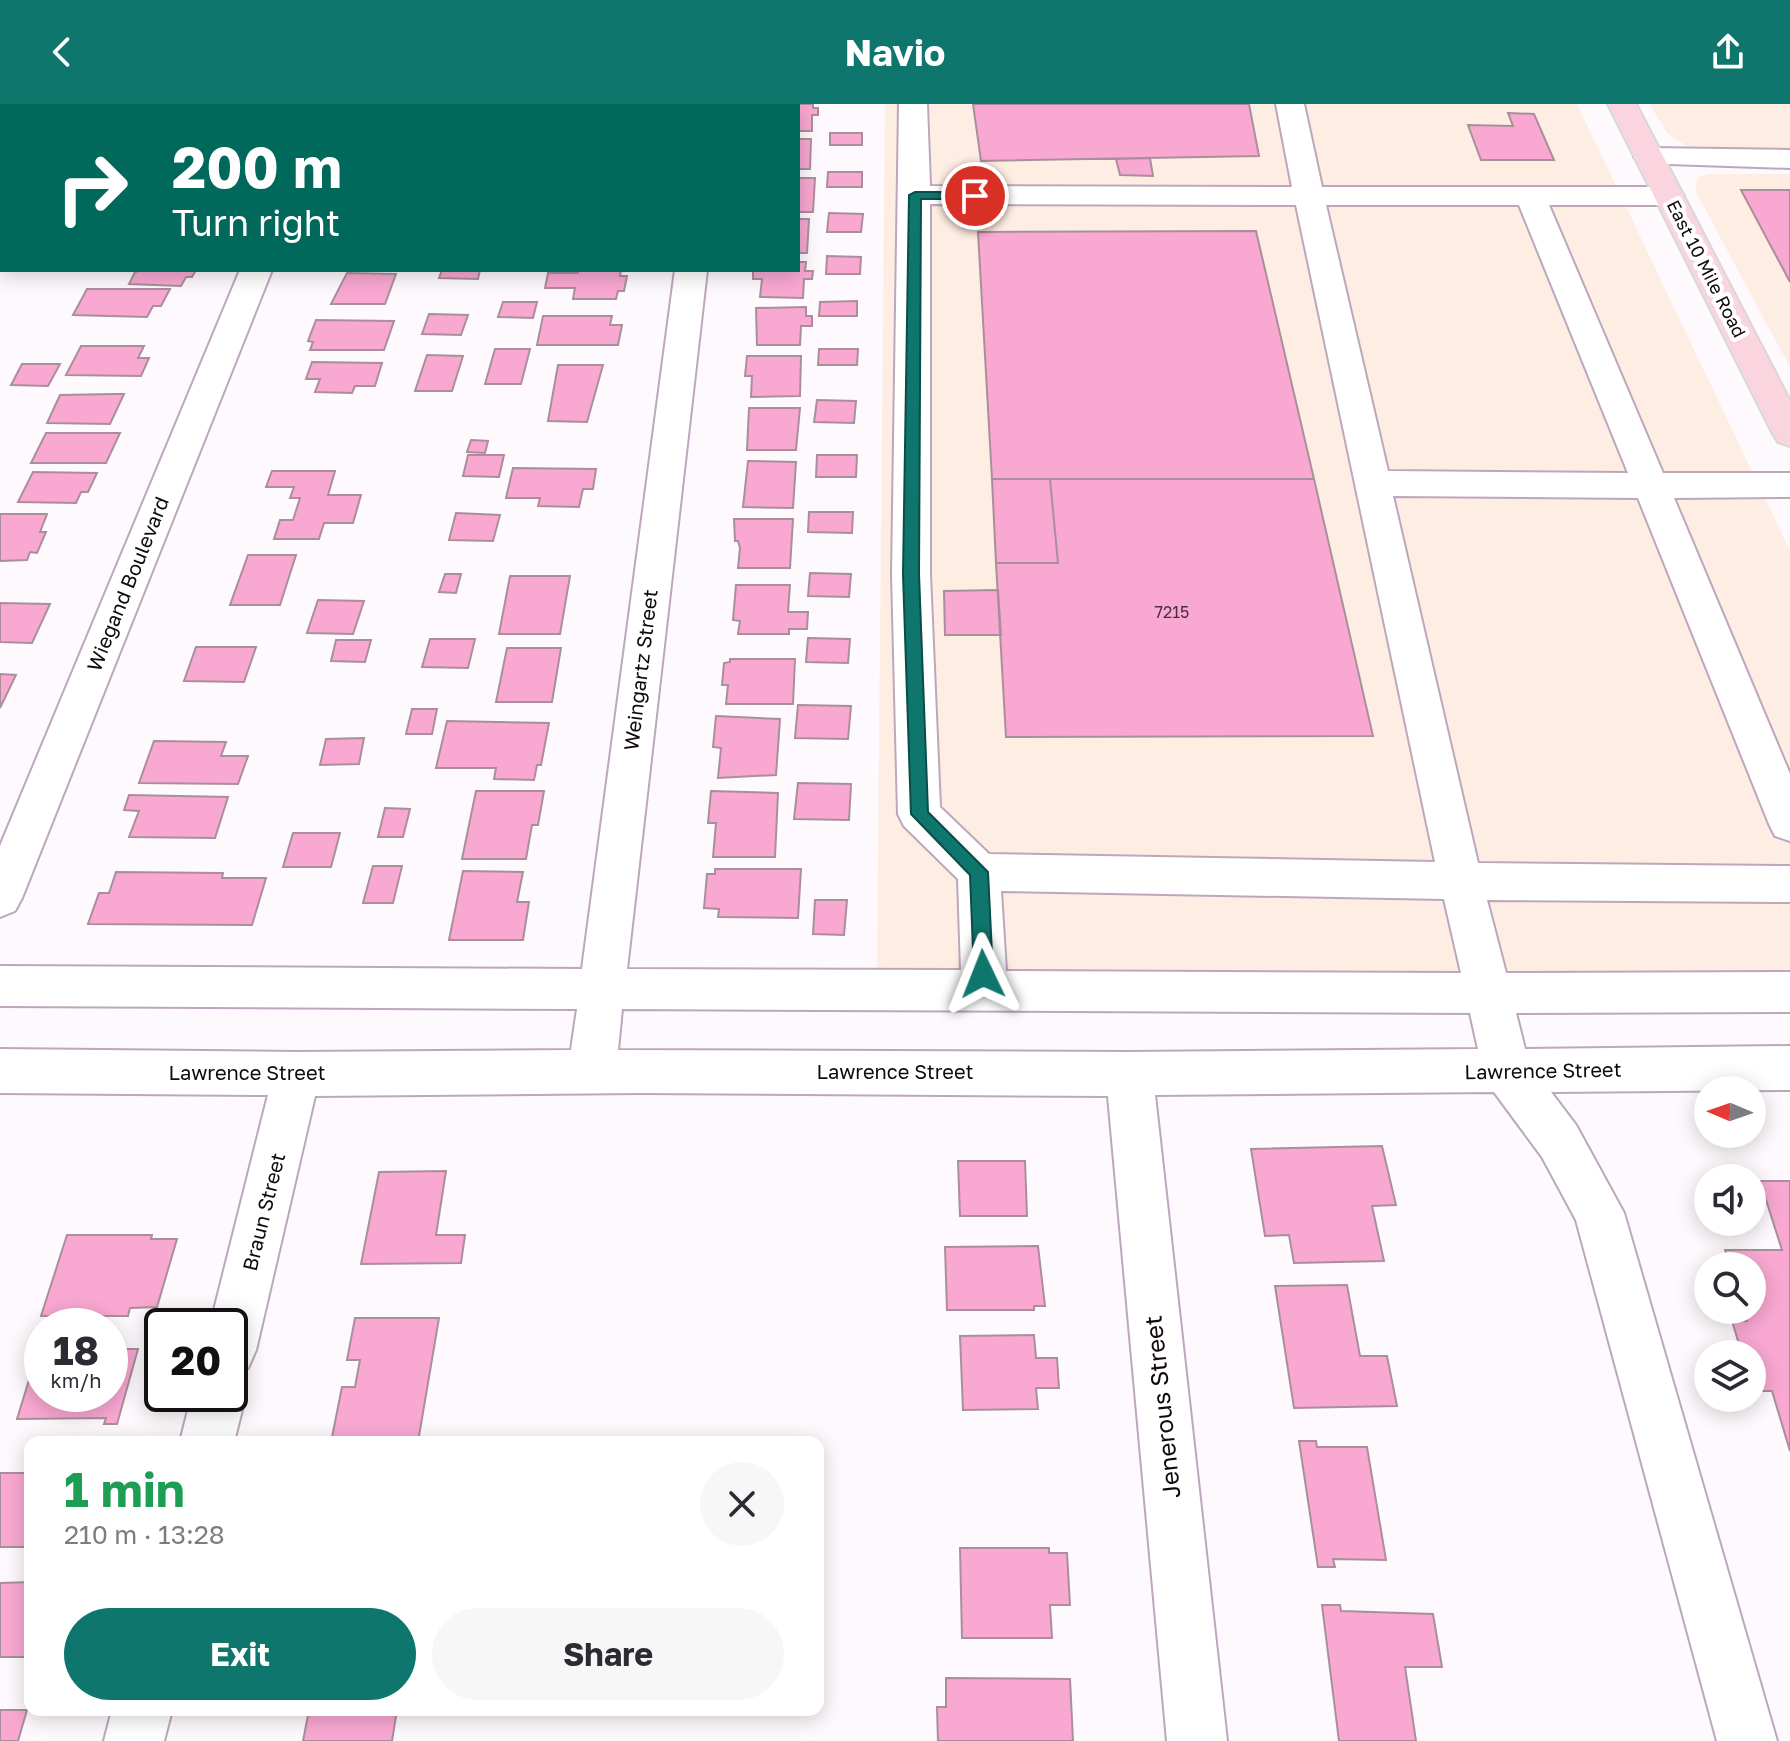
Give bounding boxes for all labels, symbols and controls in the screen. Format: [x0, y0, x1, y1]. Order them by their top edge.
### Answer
icon: back [40, 30, 84, 74]
icon: share [1706, 30, 1750, 74]
text: Navio [845, 31, 945, 74]
text: 200 m [172, 133, 342, 200]
icon: right [40, 136, 144, 240]
pin [941, 162, 1009, 230]
icon: arrive [953, 174, 997, 218]
street label: East 10 Mile Road [1663, 196, 1751, 341]
text: Turn right [172, 201, 340, 244]
street label: Wiegand Boulevard [81, 493, 173, 674]
street label: Weingartz Street [618, 588, 662, 752]
house number: 7215 [1155, 602, 1189, 622]
position arrow [941, 932, 1025, 1016]
street label: Lawrence Street [1464, 1057, 1622, 1083]
street label: Lawrence Street [816, 1059, 974, 1083]
street label: Lawrence Street [168, 1060, 326, 1084]
north arrow [1694, 1076, 1766, 1148]
map controls [1694, 1076, 1766, 1412]
street label: Braun Street [237, 1150, 289, 1273]
button: sound [1694, 1164, 1766, 1236]
button: search [1694, 1252, 1766, 1324]
speed limit sign: 20 [144, 1308, 248, 1412]
street label: Jenerous Street [1137, 1314, 1186, 1500]
text: 18 [53, 1326, 99, 1374]
button: layers [1694, 1340, 1766, 1412]
text: km/h [51, 1368, 101, 1392]
text: 1 min [64, 1460, 185, 1518]
button: close [700, 1462, 784, 1546]
text: 210 m · 13:28 [64, 1519, 225, 1550]
button: Exit [64, 1608, 416, 1700]
button: Share [432, 1608, 784, 1700]

